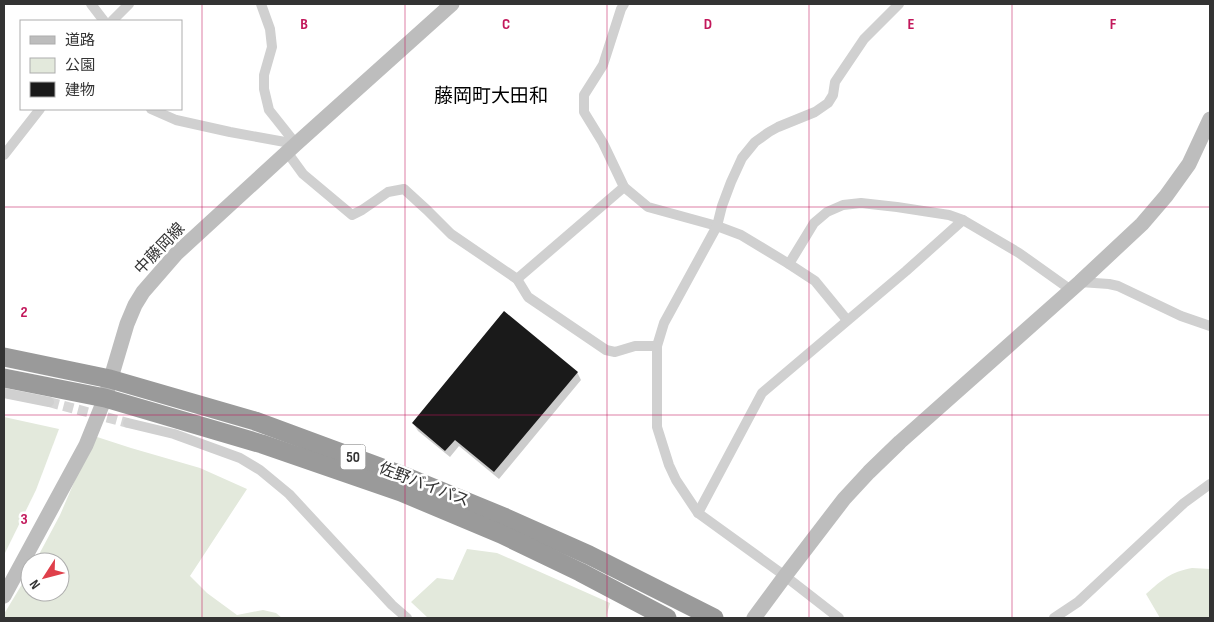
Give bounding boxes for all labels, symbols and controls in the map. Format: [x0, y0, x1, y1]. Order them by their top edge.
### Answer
text: B [300, 15, 308, 34]
text: C [502, 15, 510, 34]
text: D [704, 15, 712, 34]
text: E [908, 15, 915, 34]
text: F [1110, 15, 1117, 34]
legend [20, 20, 182, 110]
text: 道路 [65, 31, 95, 50]
text: 公園 [65, 56, 95, 75]
text: 建物 [65, 81, 95, 100]
district label: 藤岡町大田和 [434, 85, 548, 108]
street label: 中藤岡線 [131, 219, 189, 279]
text: 2 [20, 303, 28, 322]
road number: 50 [340, 444, 366, 470]
street label: 佐野バイパス [376, 459, 472, 511]
text: 3 [20, 510, 28, 529]
north arrow [20, 552, 70, 602]
text: N [26, 576, 44, 592]

